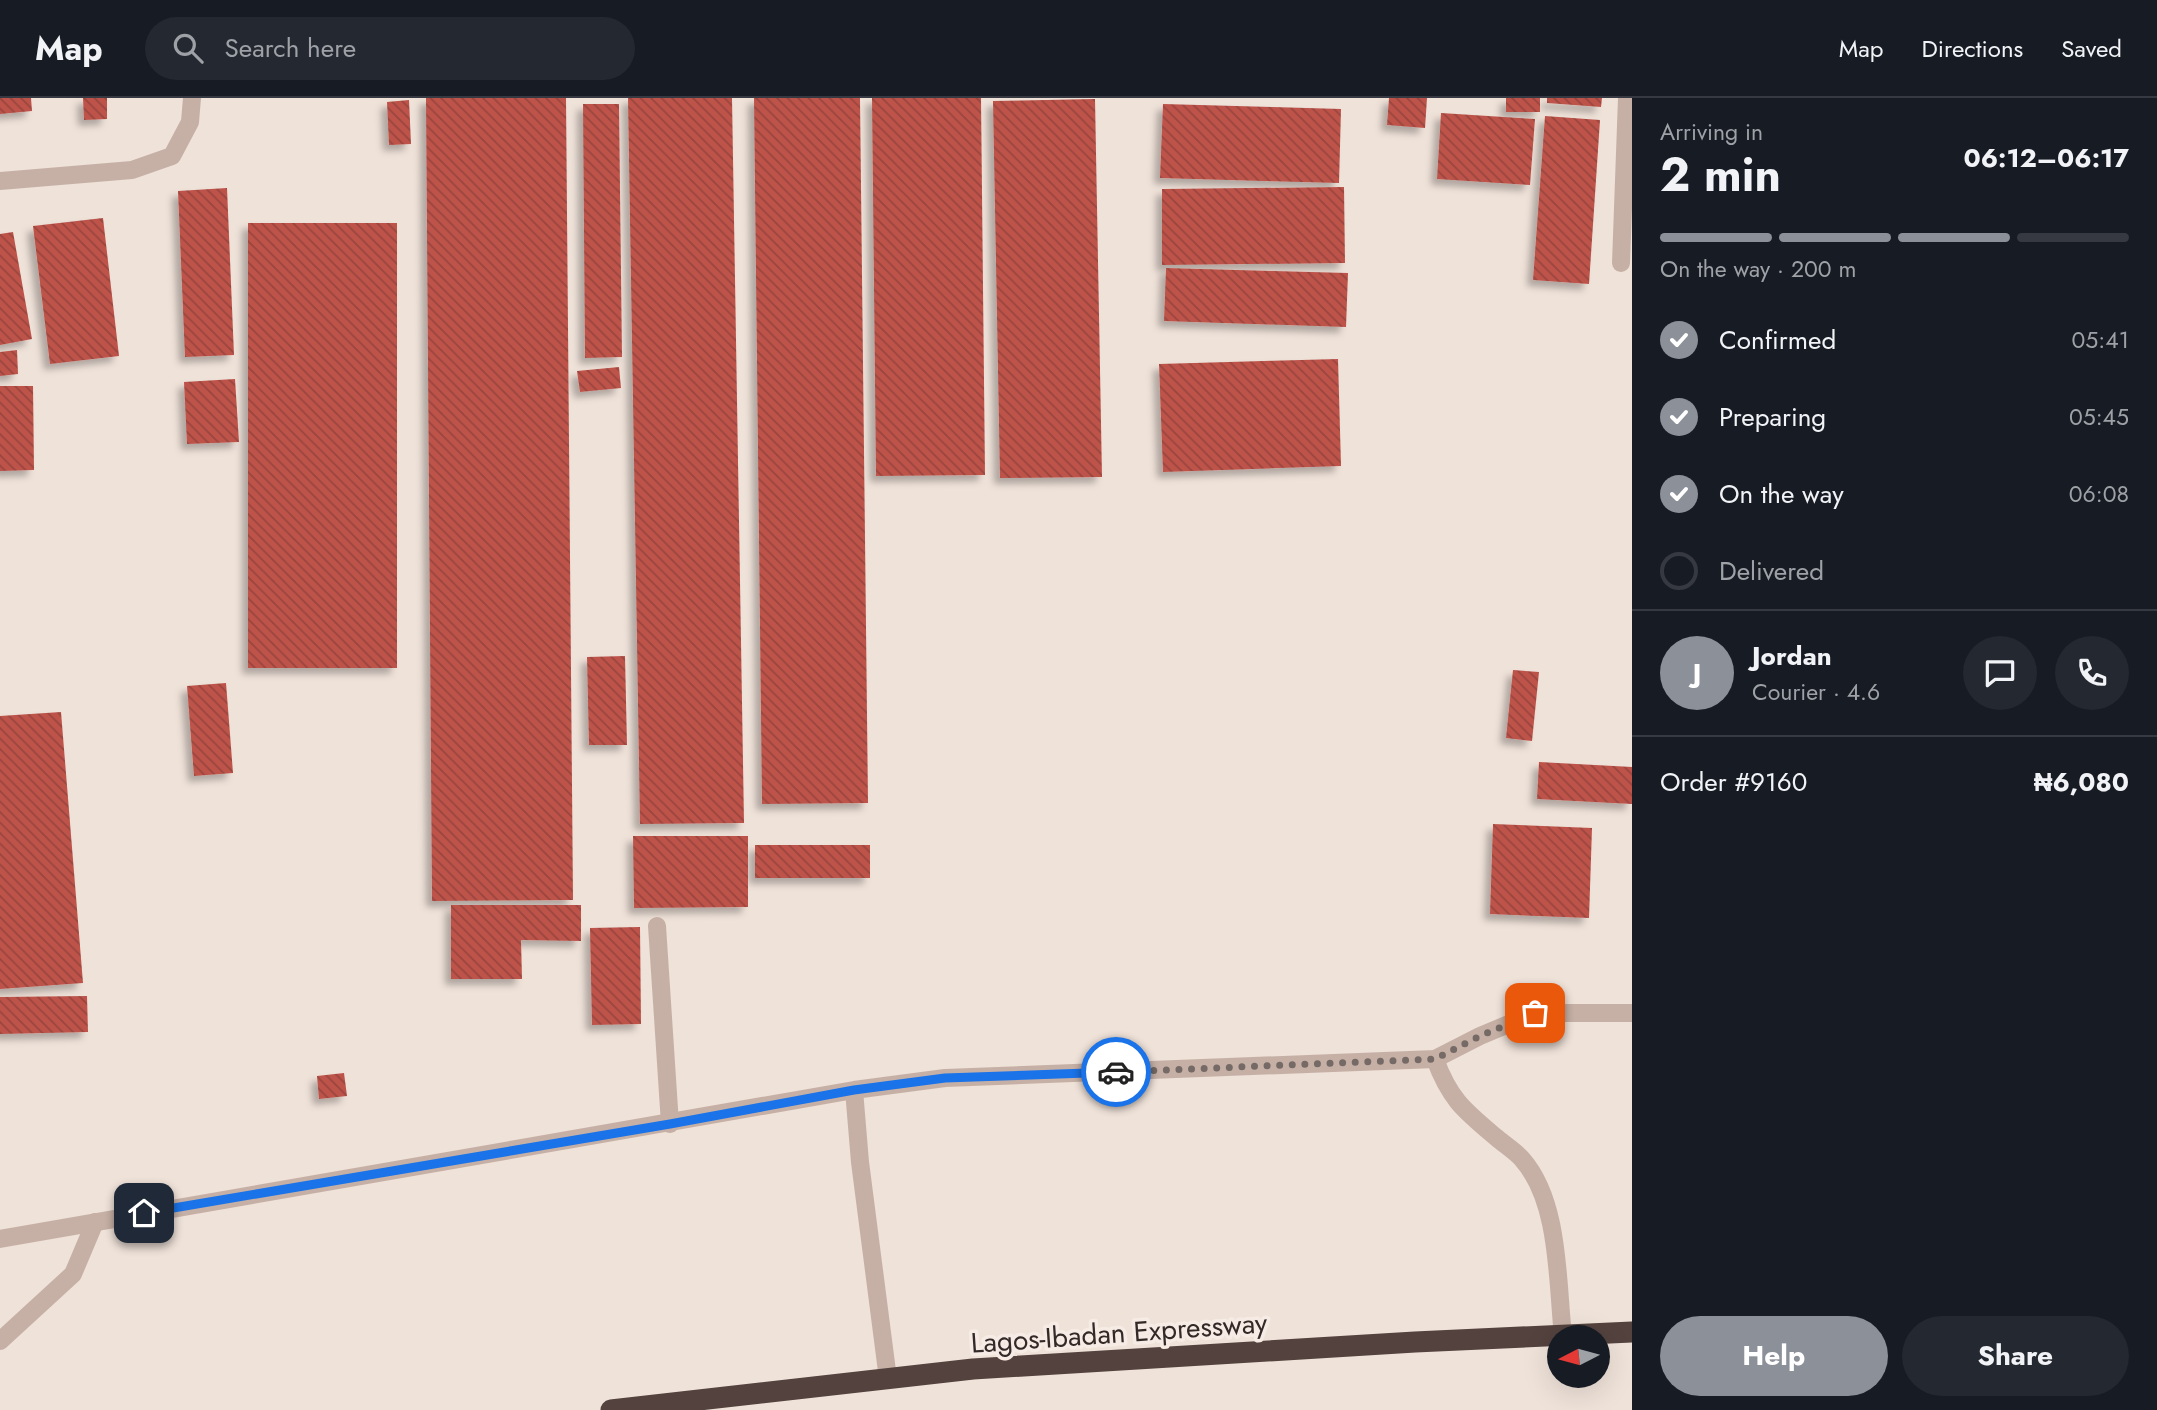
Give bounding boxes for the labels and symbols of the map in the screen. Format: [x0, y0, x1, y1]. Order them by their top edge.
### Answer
pin [1505, 983, 1565, 1043]
courier [1081, 1037, 1151, 1107]
pin [114, 1183, 174, 1243]
street label: Lagos-Ibadan Expressway [969, 1302, 1269, 1364]
north arrow [1547, 1325, 1610, 1388]

